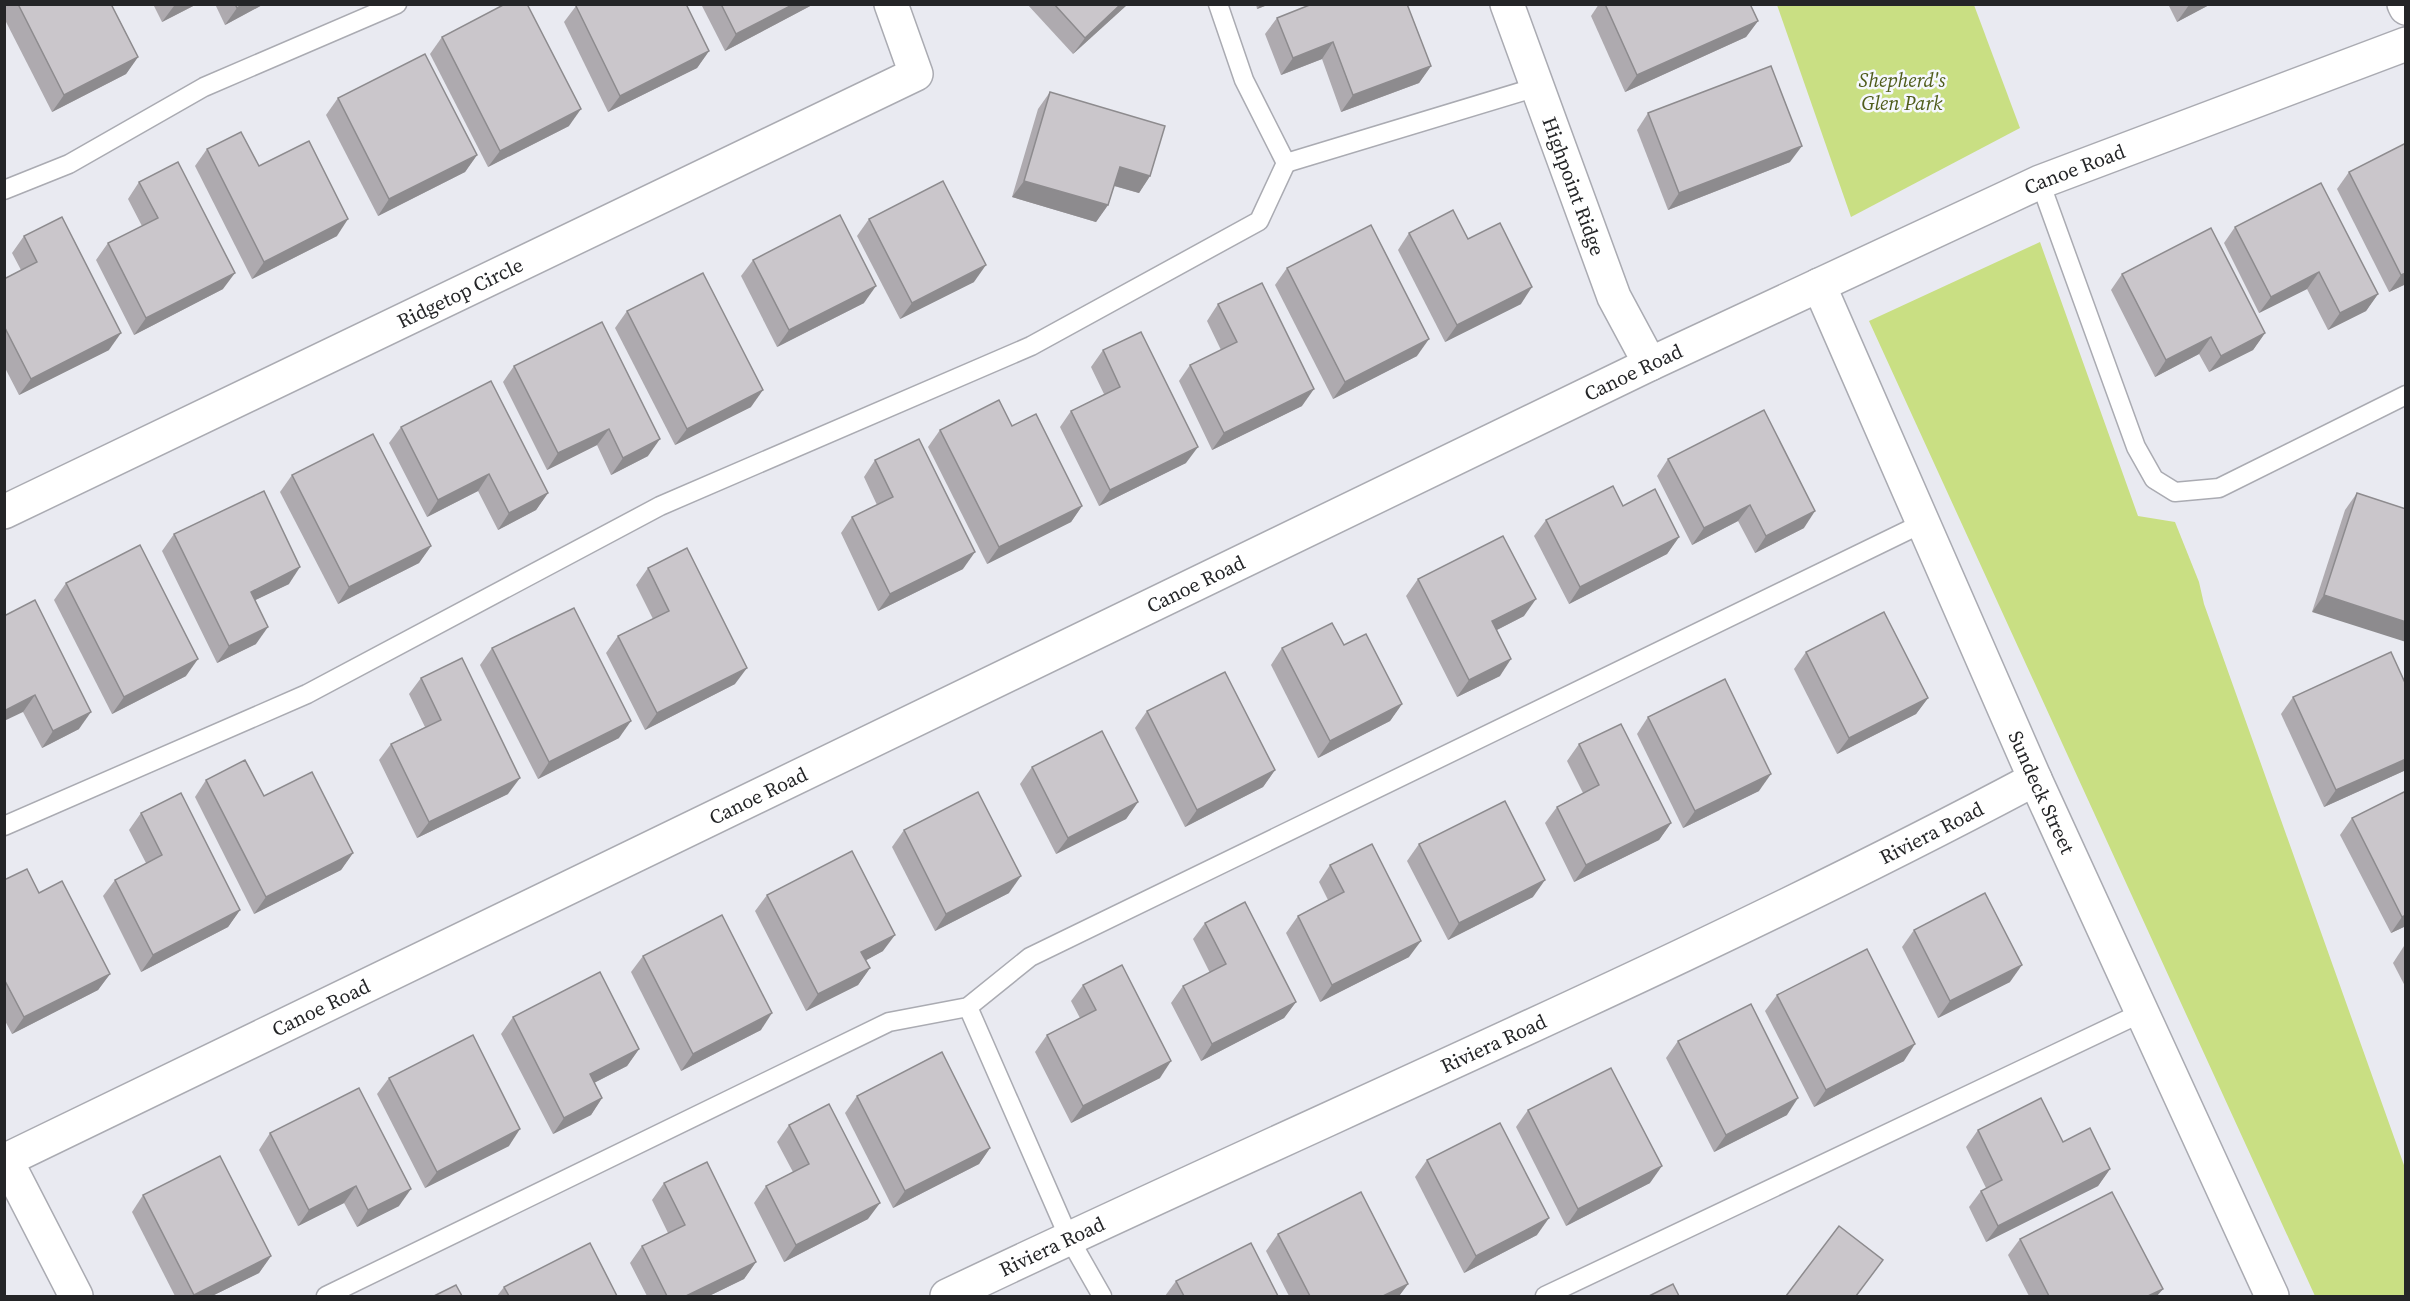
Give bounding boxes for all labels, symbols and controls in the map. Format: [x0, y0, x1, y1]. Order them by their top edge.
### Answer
park label: Shepherd's Glen Park [1859, 66, 1946, 117]
street label: Highpoint Ridge [1535, 113, 1612, 260]
street label: Canoe Road [2019, 137, 2130, 202]
street label: Ridgetop Circle [392, 251, 528, 335]
street label: Canoe Road [1579, 337, 1688, 408]
street label: Canoe Road [1142, 548, 1250, 620]
street label: Sundeck Street [2002, 726, 2082, 859]
street label: Canoe Road [704, 760, 813, 832]
street label: Riviera Road [1875, 794, 1989, 871]
street label: Canoe Road [267, 972, 375, 1043]
street label: Riviera Road [1436, 1007, 1551, 1080]
street label: Riviera Road [995, 1210, 1110, 1283]

